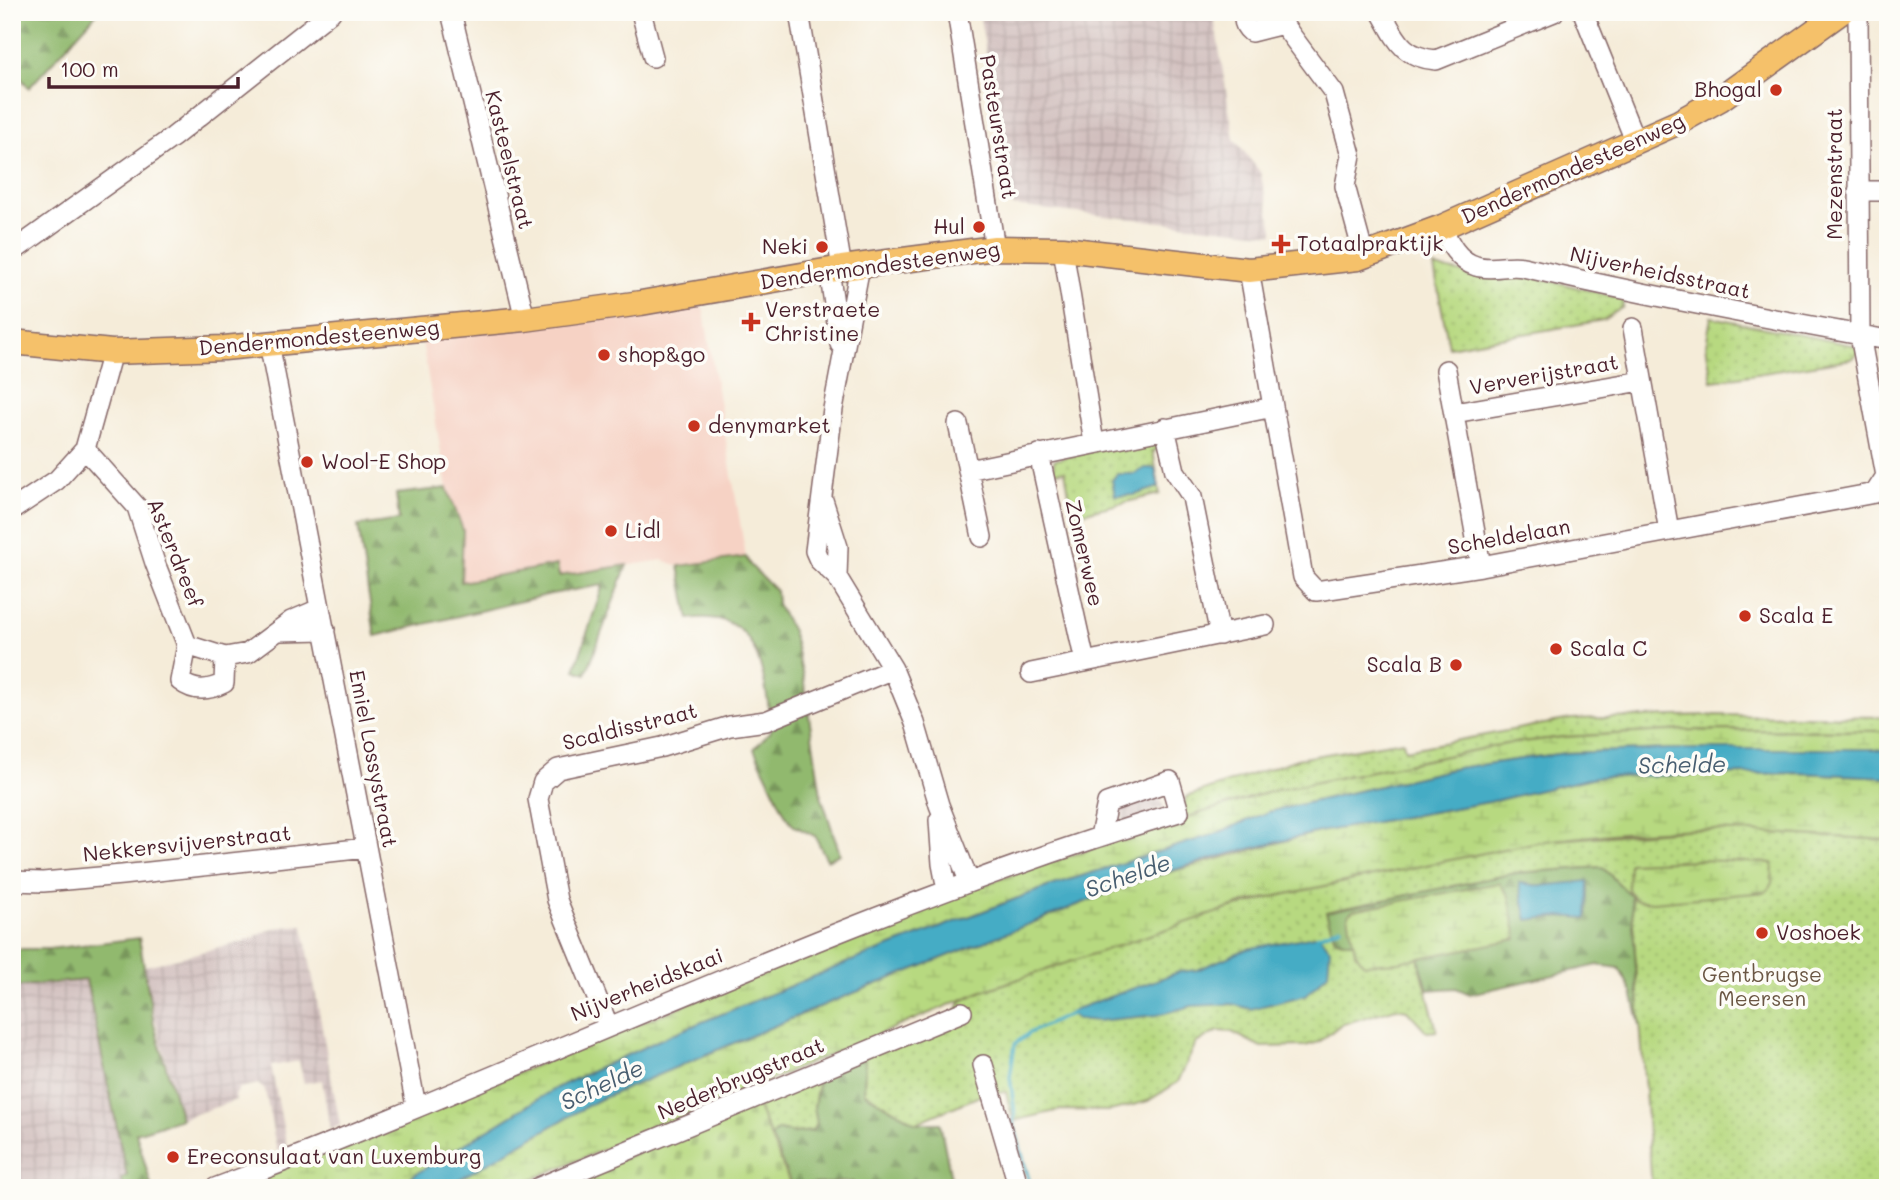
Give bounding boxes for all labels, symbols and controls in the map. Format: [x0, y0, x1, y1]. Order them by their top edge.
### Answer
scale bar [49, 46, 238, 90]
street label: Pasteurstraat [975, 53, 1024, 201]
text: 100 m [60, 55, 119, 82]
place label: Bhogal [1694, 75, 1762, 102]
marker: Bhogal [1768, 82, 1784, 98]
street label: Kasteelstraat [480, 88, 541, 232]
street label: Dendermondesteenweg [1457, 106, 1688, 229]
street label: Mezenstraat [1820, 108, 1847, 240]
place label: Hul [933, 212, 965, 239]
marker: Hul [971, 219, 987, 235]
place label: Totaalpraktijk [1297, 229, 1443, 256]
place label: Neki [762, 232, 808, 259]
street label: Dendermondesteenweg [758, 234, 1001, 295]
marker: Totaalpraktijk [1271, 234, 1291, 254]
marker: Neki [814, 239, 830, 255]
street label: Nijverheidsstraat [1568, 239, 1753, 304]
place label: Verstraete Christine [765, 295, 880, 346]
street label: Dendermondesteenweg [197, 313, 440, 360]
marker: Verstraete Christine [743, 314, 759, 330]
place label: shop&go [618, 340, 705, 367]
marker: shop&go [596, 347, 612, 363]
street label: Ververijstraat [1467, 347, 1620, 400]
place label: denymarket [708, 411, 831, 438]
marker: denymarket [686, 418, 702, 434]
place label: Wool-E Shop [321, 447, 446, 474]
marker: Wool-E Shop [299, 454, 315, 470]
street label: Asterdreef [142, 494, 211, 612]
street label: Zomerwee [1060, 496, 1111, 609]
street label: Scheldelaan [1445, 511, 1572, 560]
place label: Lidl [625, 516, 661, 543]
marker: Lidl [603, 523, 619, 539]
place label: Scala E [1759, 601, 1833, 628]
marker: Scala E [1737, 608, 1753, 624]
place label: Scala C [1570, 634, 1647, 661]
marker: Scala C [1548, 641, 1564, 657]
place label: Scala B [1367, 650, 1442, 677]
marker: Scala B [1448, 657, 1464, 673]
street label: Emiel Lossystraat [344, 668, 405, 850]
street label: Scaldisstraat [559, 696, 700, 755]
water label: Schelde [1638, 748, 1726, 780]
street label: Nekkersvijverstraat [81, 818, 292, 867]
water label: Schelde [1081, 847, 1174, 904]
place label: Voshoek [1776, 918, 1861, 945]
marker: Voshoek [1754, 925, 1770, 941]
street label: Nijverheidskaai [566, 941, 727, 1027]
park label: Gentbrugse Meersen [1702, 960, 1822, 1011]
street label: Nederbrugstraat [653, 1030, 828, 1125]
water label: Schelde [555, 1052, 648, 1116]
place label: Ereconsulaat van Luxemburg [187, 1142, 481, 1169]
marker: Ereconsulaat van Luxemburg [165, 1149, 181, 1165]

